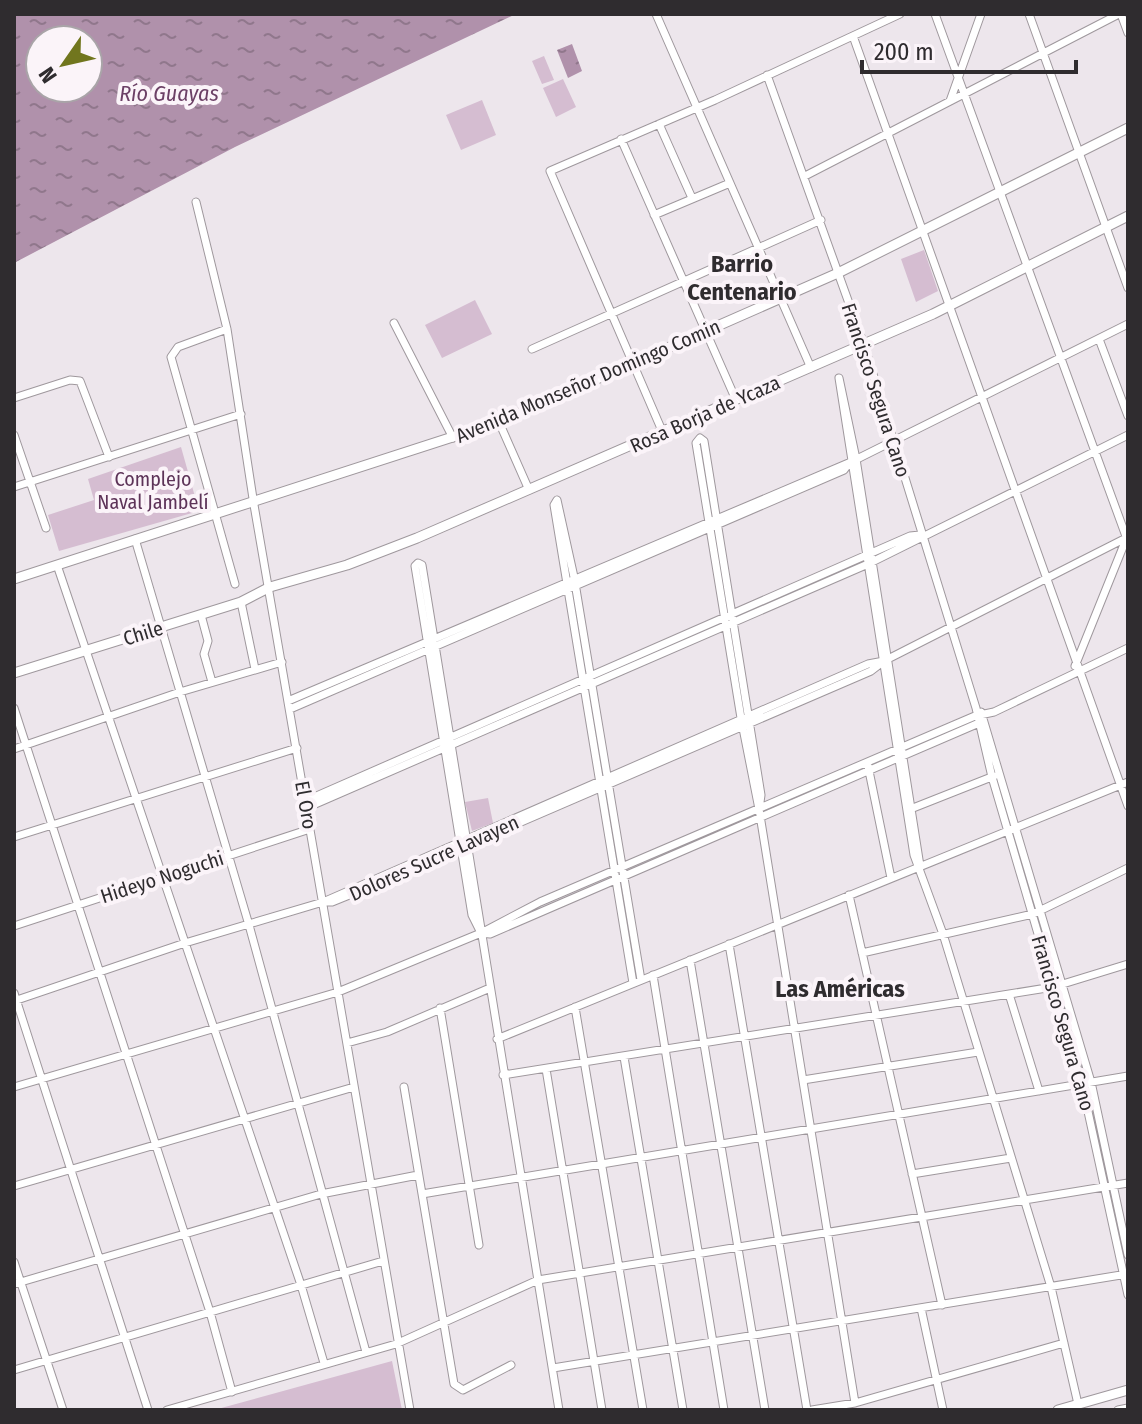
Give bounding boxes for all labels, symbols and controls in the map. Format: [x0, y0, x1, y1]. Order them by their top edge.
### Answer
north arrow [24, 24, 104, 104]
scale bar [862, 24, 1076, 74]
text: 200 m [874, 38, 934, 66]
text: N [33, 62, 63, 88]
water label: Río Guayas [119, 80, 219, 107]
district label: Barrio Centenario [687, 250, 797, 306]
street label: Francisco Segura Cano [837, 300, 915, 480]
street label: Avenida Monseñor Domingo Comin [452, 314, 724, 448]
street label: Rosa Borja de Ycaza [626, 370, 784, 458]
park label: Complejo Naval Jambelí [97, 467, 209, 514]
street label: Chile [120, 616, 166, 650]
street label: El Oro [290, 779, 322, 831]
street label: Dolores Sucre Lavayen [346, 810, 522, 906]
street label: Hideyo Noguchi [97, 846, 227, 908]
street label: Francisco Segura Cano [1026, 932, 1100, 1114]
district label: Las Américas [775, 975, 905, 1003]

